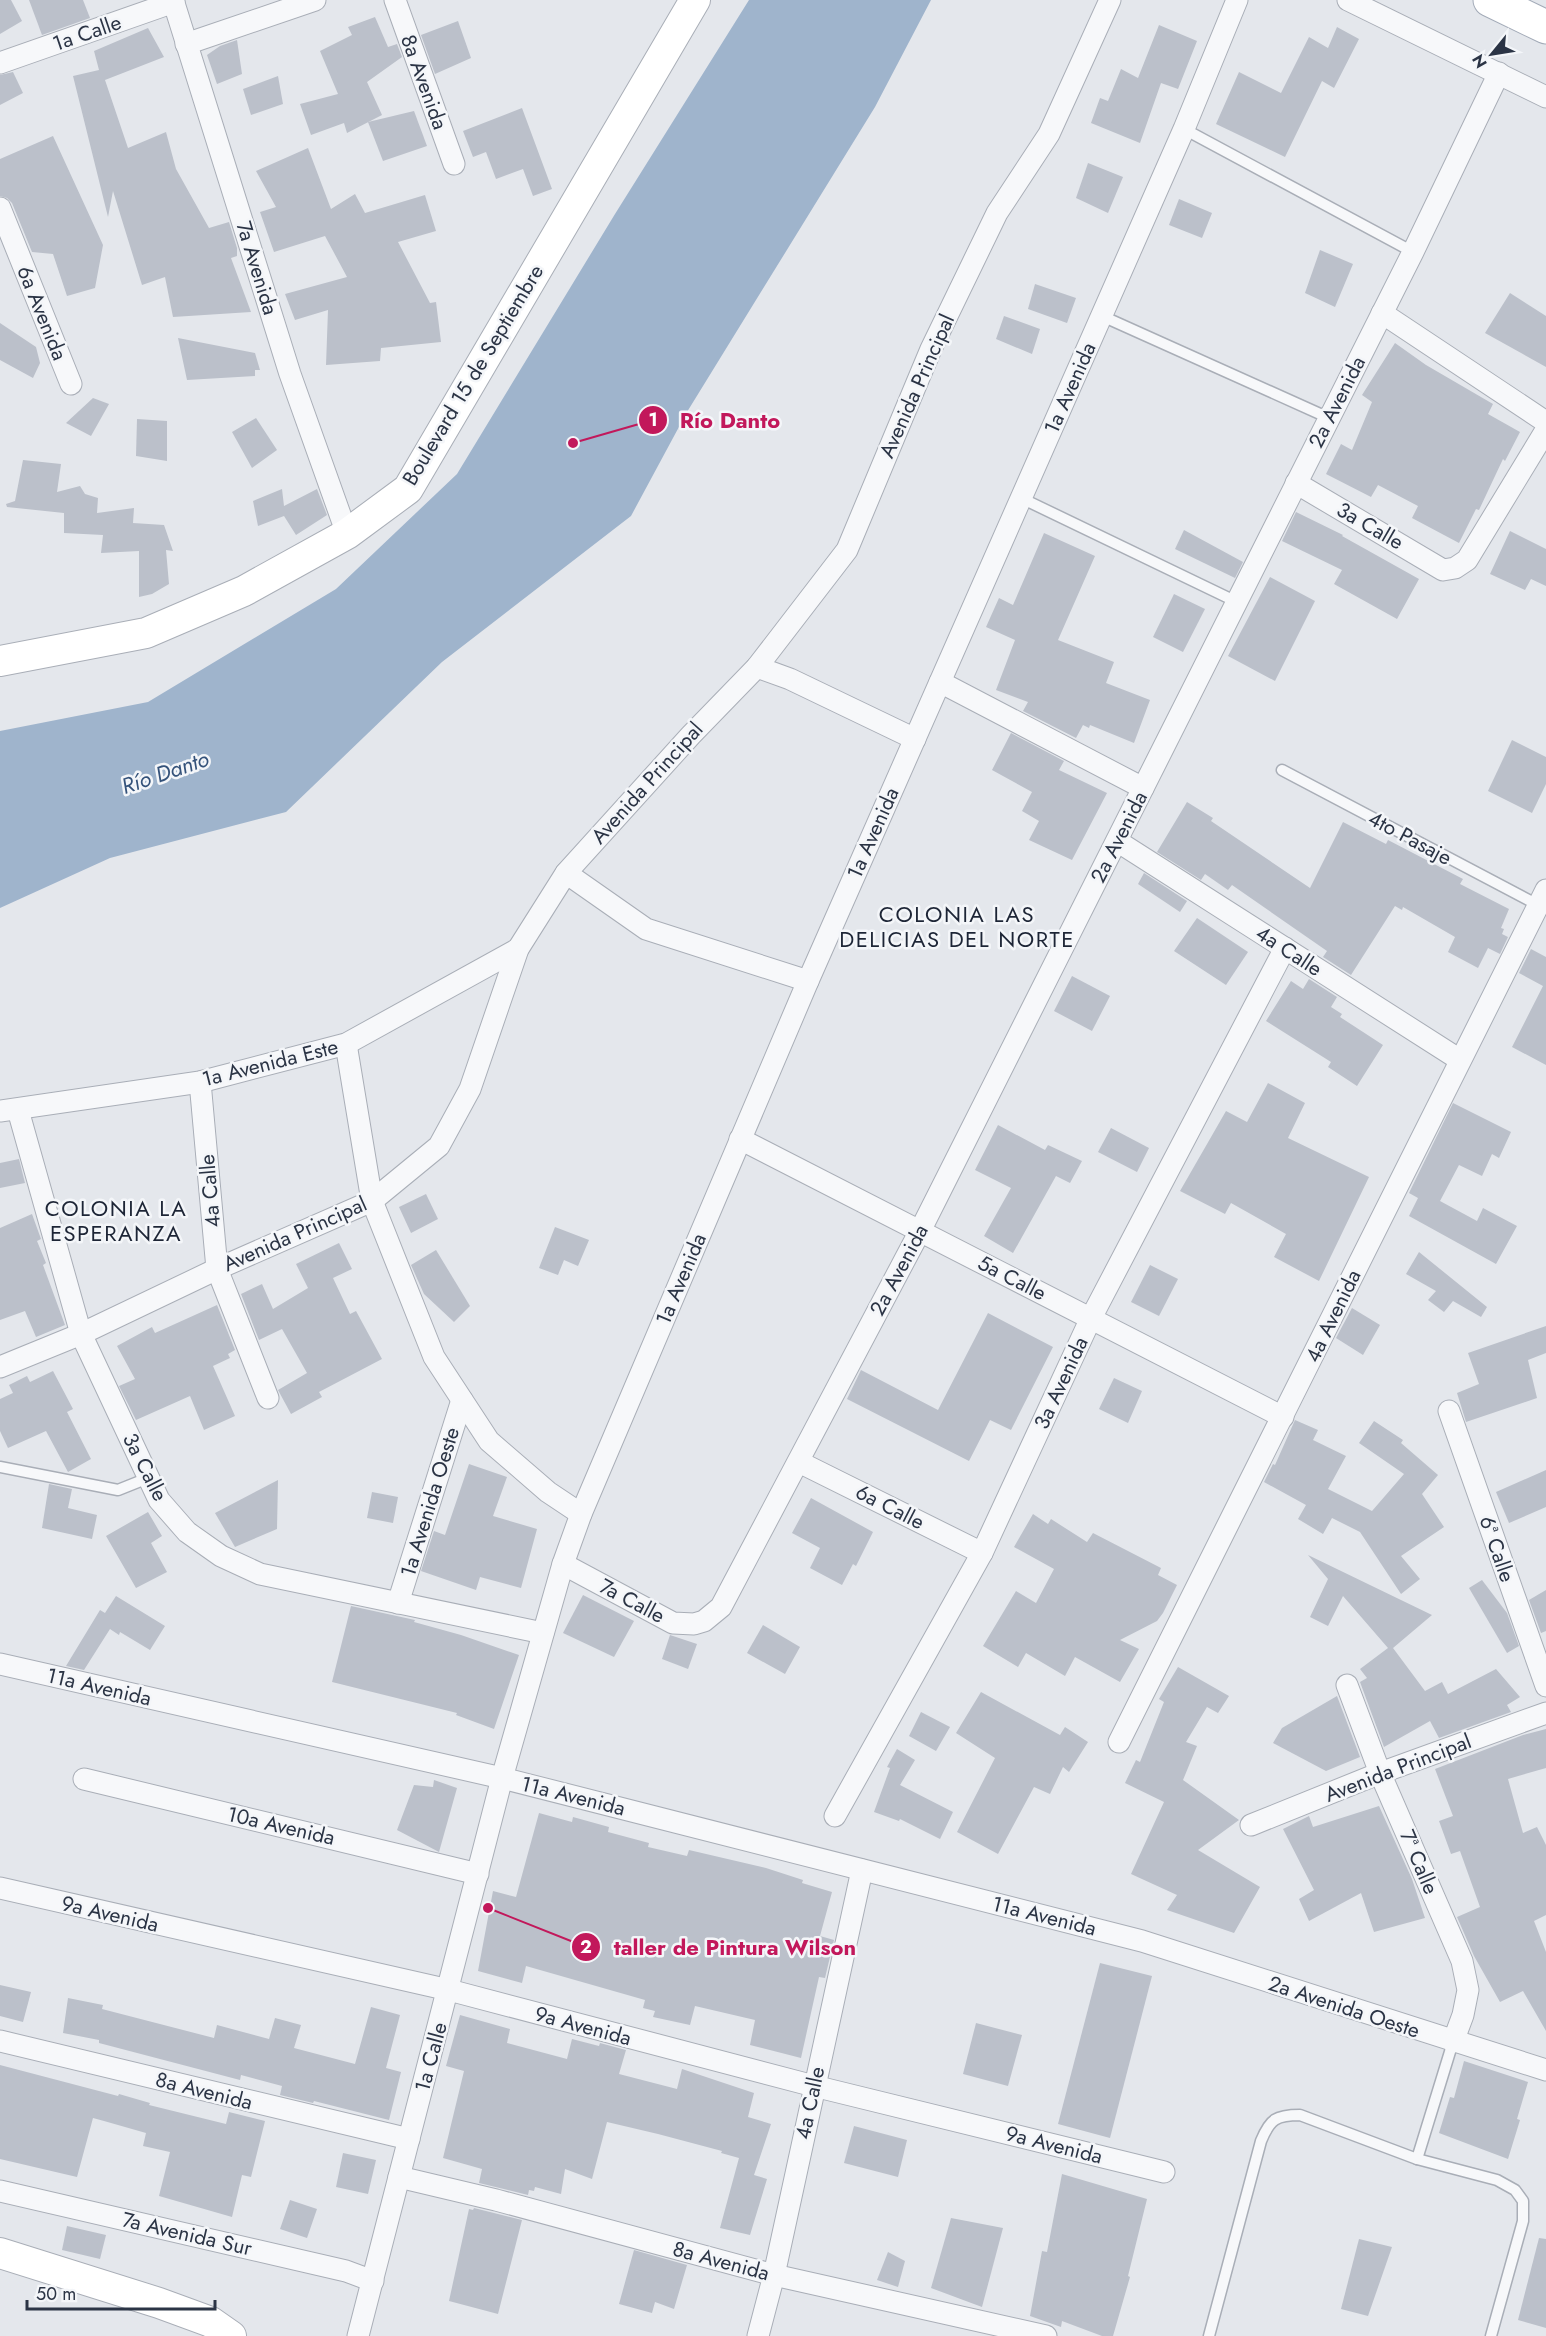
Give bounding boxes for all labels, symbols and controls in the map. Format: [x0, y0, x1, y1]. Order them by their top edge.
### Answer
street label: 1a Calle [49, 7, 126, 59]
north arrow [1462, 24, 1522, 84]
street label: 8a Avenida [393, 30, 455, 134]
text: N [1466, 50, 1493, 73]
street label: 7a Avenida [229, 218, 285, 318]
street label: Boulevard 15 de Septiembre [395, 259, 551, 491]
street label: 6a Avenida [9, 261, 75, 365]
street label: Avenida Principal [872, 309, 962, 463]
street label: 1a Avenida [1037, 338, 1103, 438]
street label: 2a Avenida [1301, 351, 1373, 453]
callout: Río Danto [638, 400, 793, 440]
text: Río Danto [680, 404, 780, 436]
text: 1 [648, 407, 658, 433]
street label: 3a Calle [1331, 495, 1409, 557]
street label: Avenida Principal [584, 716, 710, 850]
water label: Río Danto [117, 742, 213, 802]
street label: 1a Avenida [840, 783, 906, 883]
street label: 2a Avenida [1083, 786, 1155, 888]
street label: 4to Pasaje [1363, 803, 1457, 873]
district label: COLONIA LAS DELICIAS DEL NORTE [839, 898, 1075, 955]
street label: 4a Calle [1250, 918, 1328, 984]
street label: 1a Avenida Este [199, 1032, 341, 1094]
street label: 4a Calle [192, 1153, 228, 1229]
street label: Avenida Principal [218, 1189, 372, 1279]
district label: COLONIA LA ESPERANZA [45, 1192, 187, 1249]
street label: 2a Avenida [862, 1219, 936, 1321]
street label: 1a Avenida [648, 1229, 714, 1329]
street label: 5a Calle [973, 1248, 1052, 1308]
street label: 4a Avenida [1298, 1265, 1368, 1367]
street label: 3a Avenida [1026, 1332, 1096, 1434]
street label: 1a Avenida Oeste [393, 1423, 467, 1580]
street label: 3a Calle [115, 1428, 175, 1506]
street label: 6a Calle [850, 1477, 930, 1537]
street label: 6ª Calle [1472, 1512, 1522, 1586]
street label: 7a Calle [594, 1571, 670, 1631]
street label: 11a Avenida [44, 1660, 154, 1714]
street label: Avenida Principal [1320, 1726, 1476, 1810]
street label: 11a Avenida [518, 1769, 628, 1823]
street label: 10a Avenida [224, 1799, 338, 1853]
street label: 7ª Calle [1392, 1825, 1446, 1899]
street label: 9a Avenida [58, 1888, 162, 1940]
street label: 11a Avenida [989, 1889, 1099, 1943]
callout: taller de Pintura Wilson [571, 1927, 868, 1967]
text: taller de Pintura Wilson [614, 1931, 856, 1963]
text: 2 [580, 1934, 592, 1960]
street label: 2a Avenida Oeste [1264, 1968, 1424, 2046]
street label: 9a Avenida [531, 1999, 635, 2053]
street label: 1a Calle [407, 2019, 455, 2095]
street label: 8a Avenida [152, 2064, 256, 2118]
street label: 4a Calle [788, 2064, 832, 2142]
street label: 9a Avenida [1002, 2118, 1106, 2172]
street label: 7a Avenida Sur [119, 2204, 256, 2264]
street label: 8a Avenida [669, 2234, 773, 2288]
scale bar [27, 2273, 214, 2311]
text: 50 m [36, 2281, 76, 2307]

